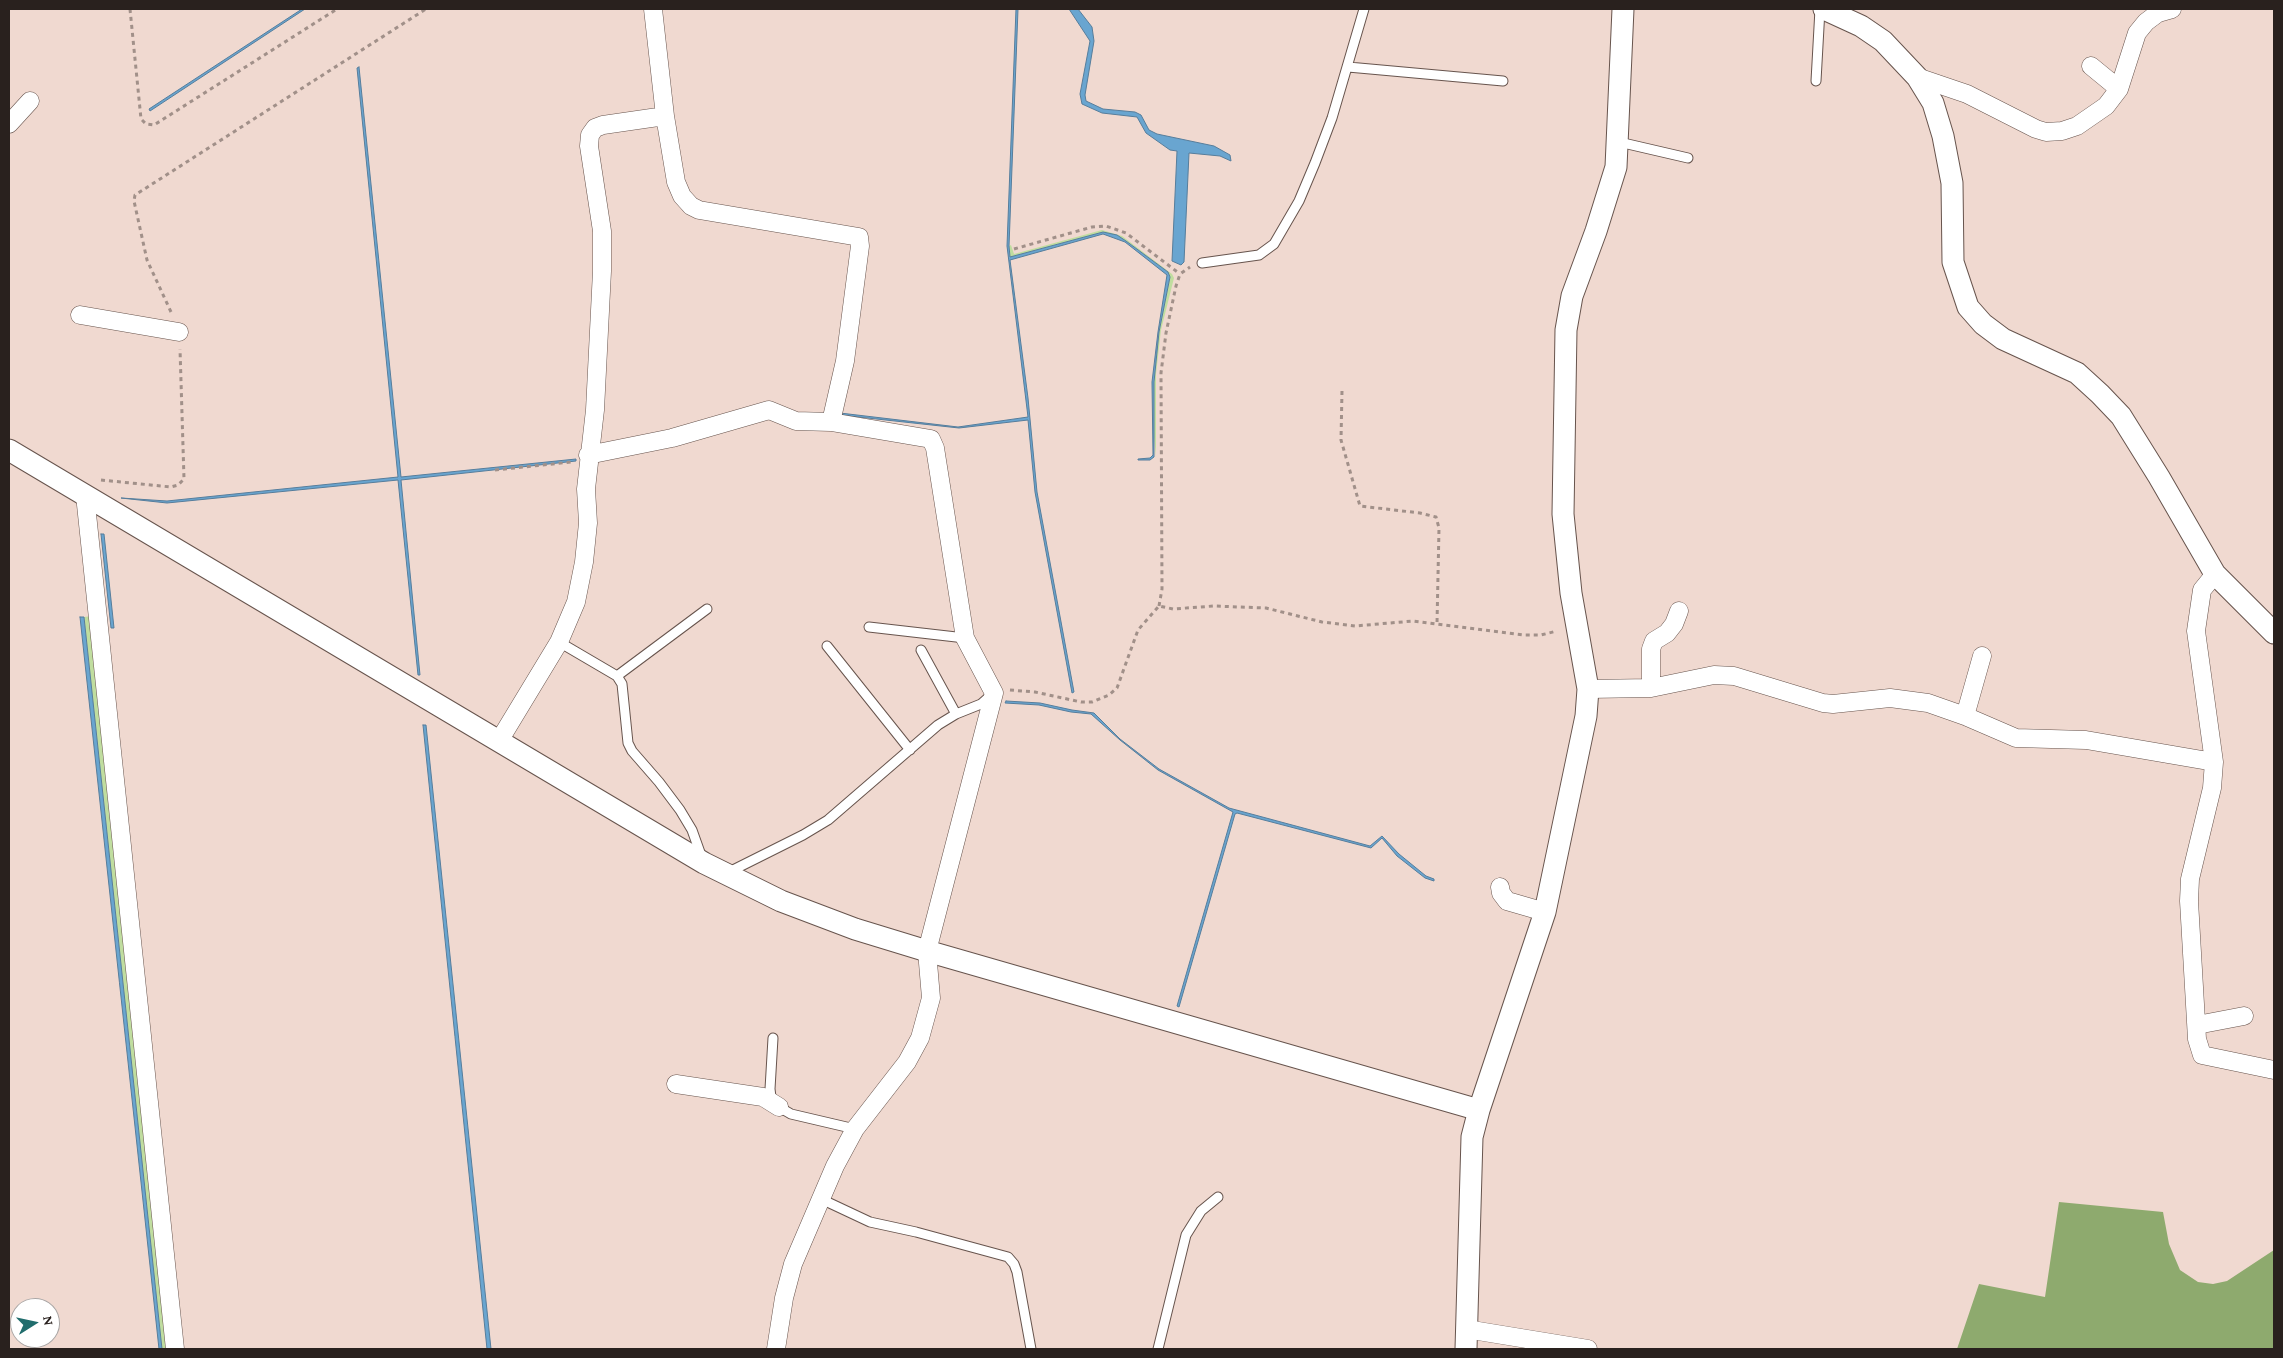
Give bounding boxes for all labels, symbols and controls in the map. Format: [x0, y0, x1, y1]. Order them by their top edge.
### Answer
north arrow [10, 1298, 60, 1348]
text: N [40, 1314, 57, 1327]

